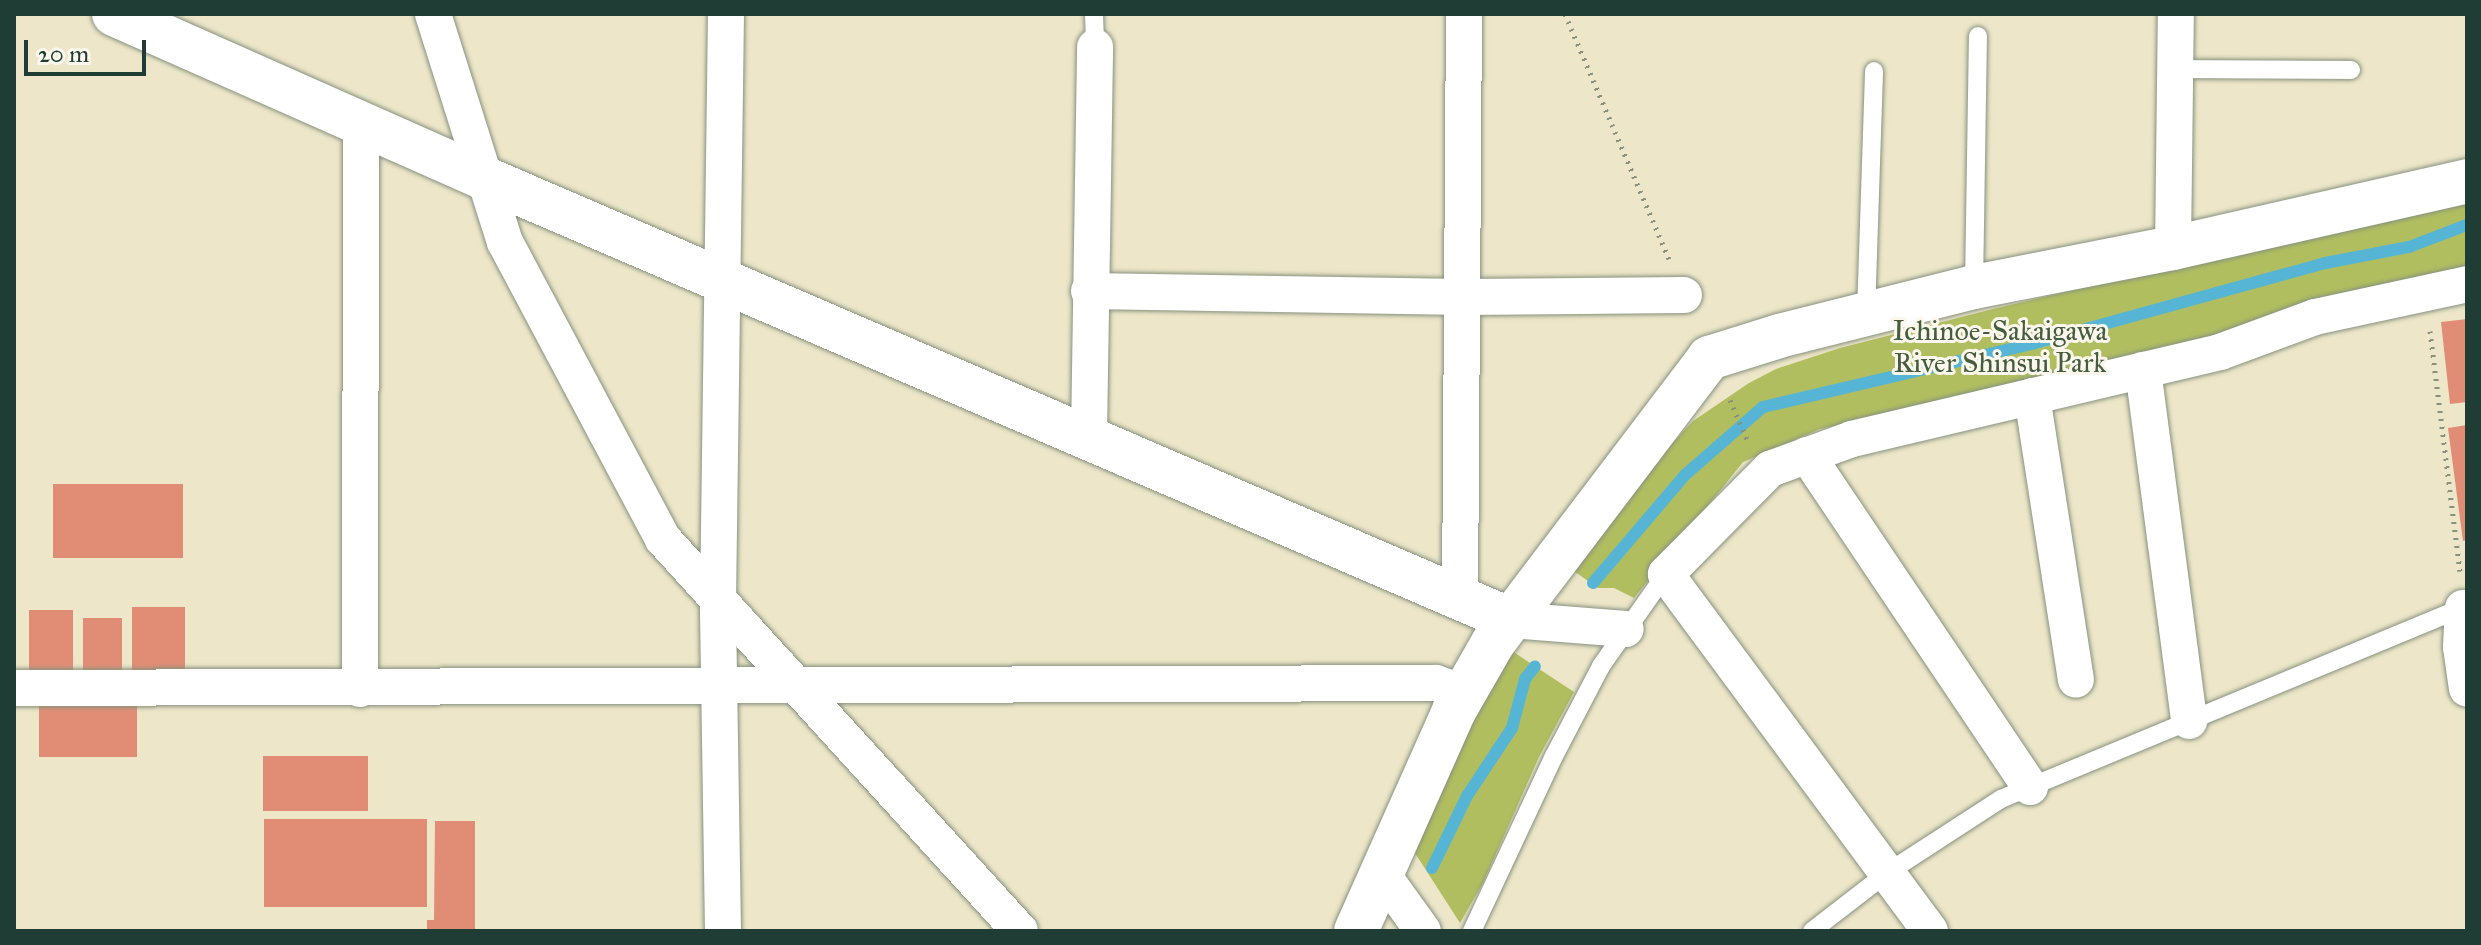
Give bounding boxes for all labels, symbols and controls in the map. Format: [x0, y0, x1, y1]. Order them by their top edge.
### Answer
scale bar [28, 24, 150, 74]
text: 20 m [38, 39, 89, 69]
park label: Ichinoe-Sakaigawa River Shinsui Park [1893, 314, 2107, 380]

